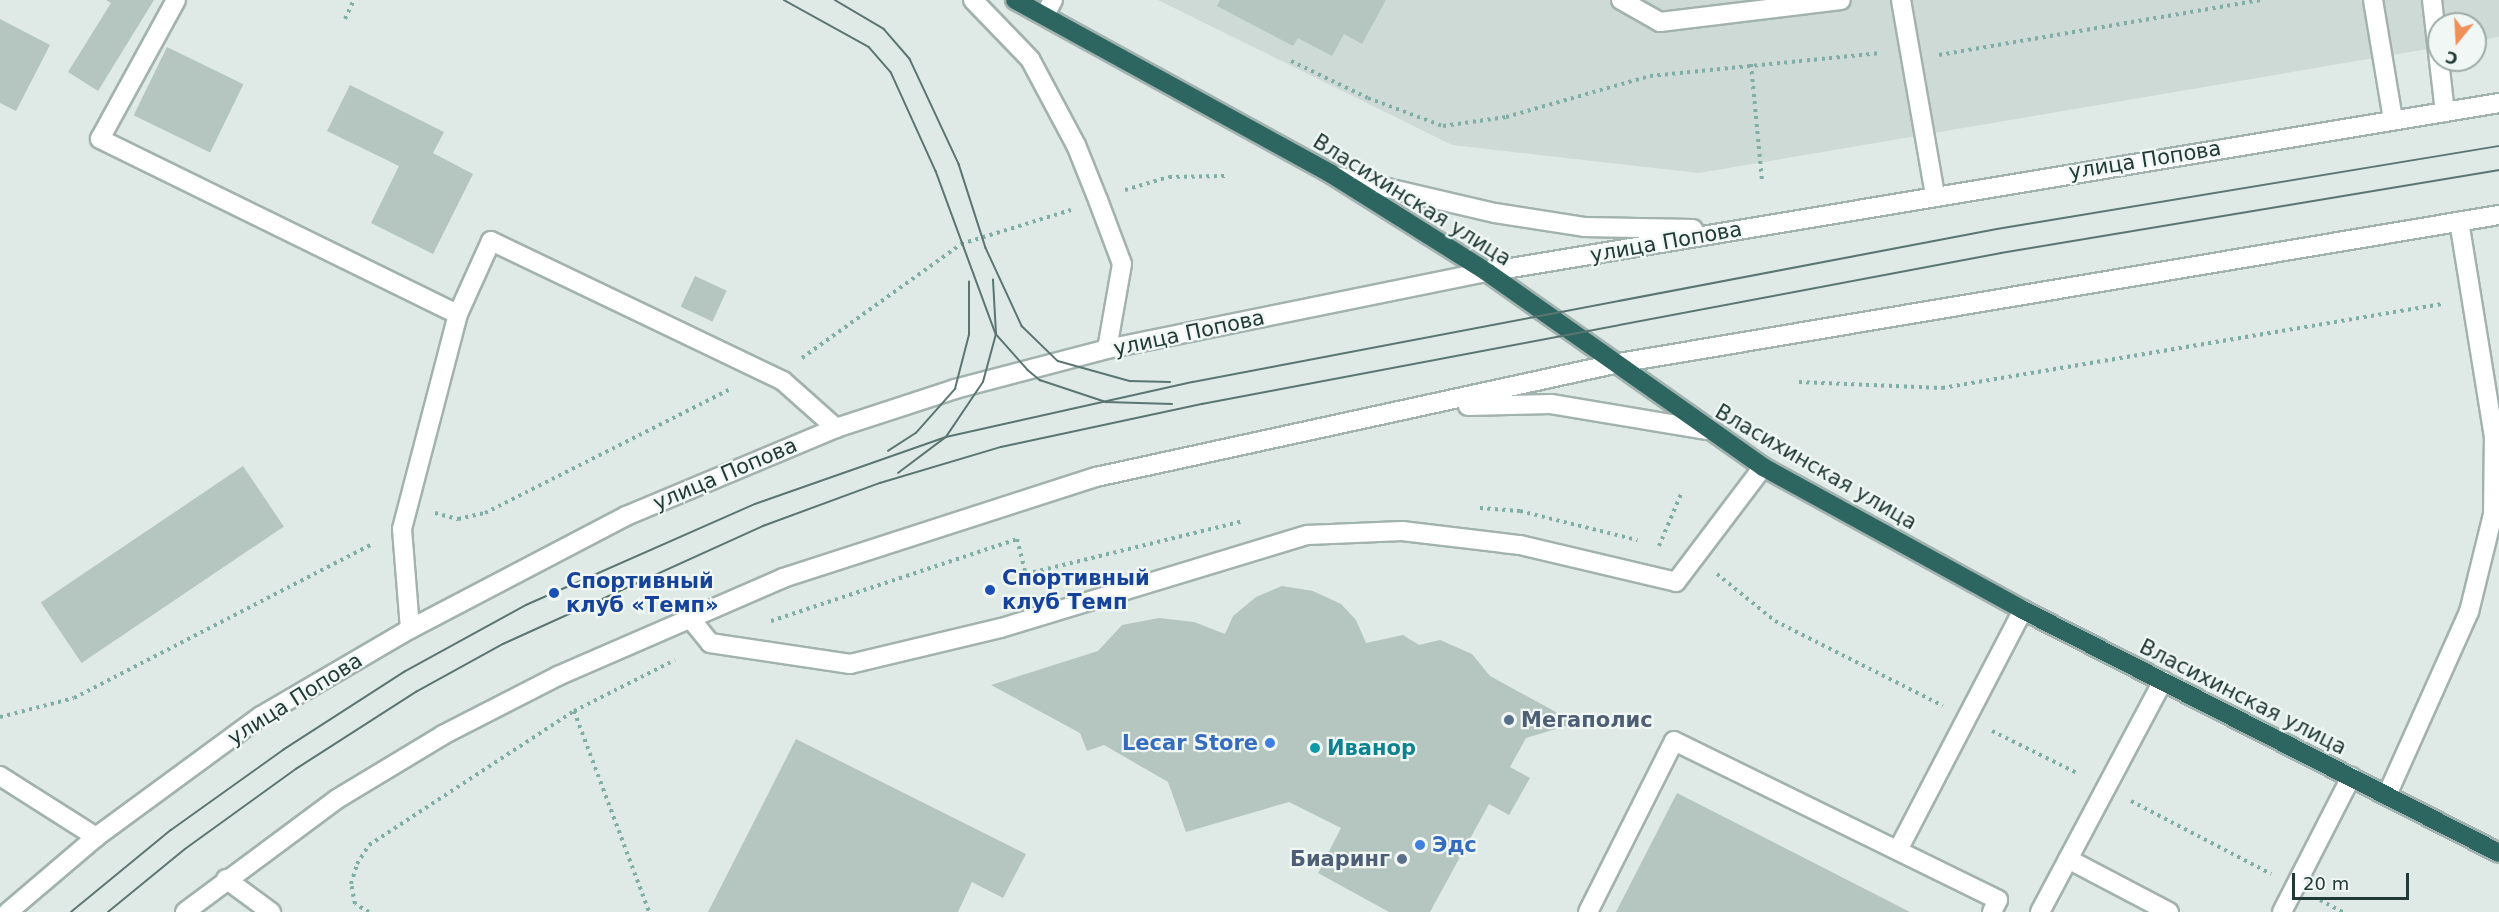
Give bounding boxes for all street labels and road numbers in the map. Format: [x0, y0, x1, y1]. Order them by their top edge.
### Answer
street label: Власихинская улица [1308, 129, 1516, 271]
street label: улица Попова [2067, 136, 2223, 184]
street label: улица Попова [1588, 216, 1744, 268]
street label: улица Попова [1111, 305, 1267, 361]
street label: Власихинская улица [1711, 399, 1921, 535]
street label: улица Попова [649, 432, 801, 516]
street label: Власихинская улица [2135, 634, 2351, 760]
street label: улица Попова [223, 648, 367, 750]

